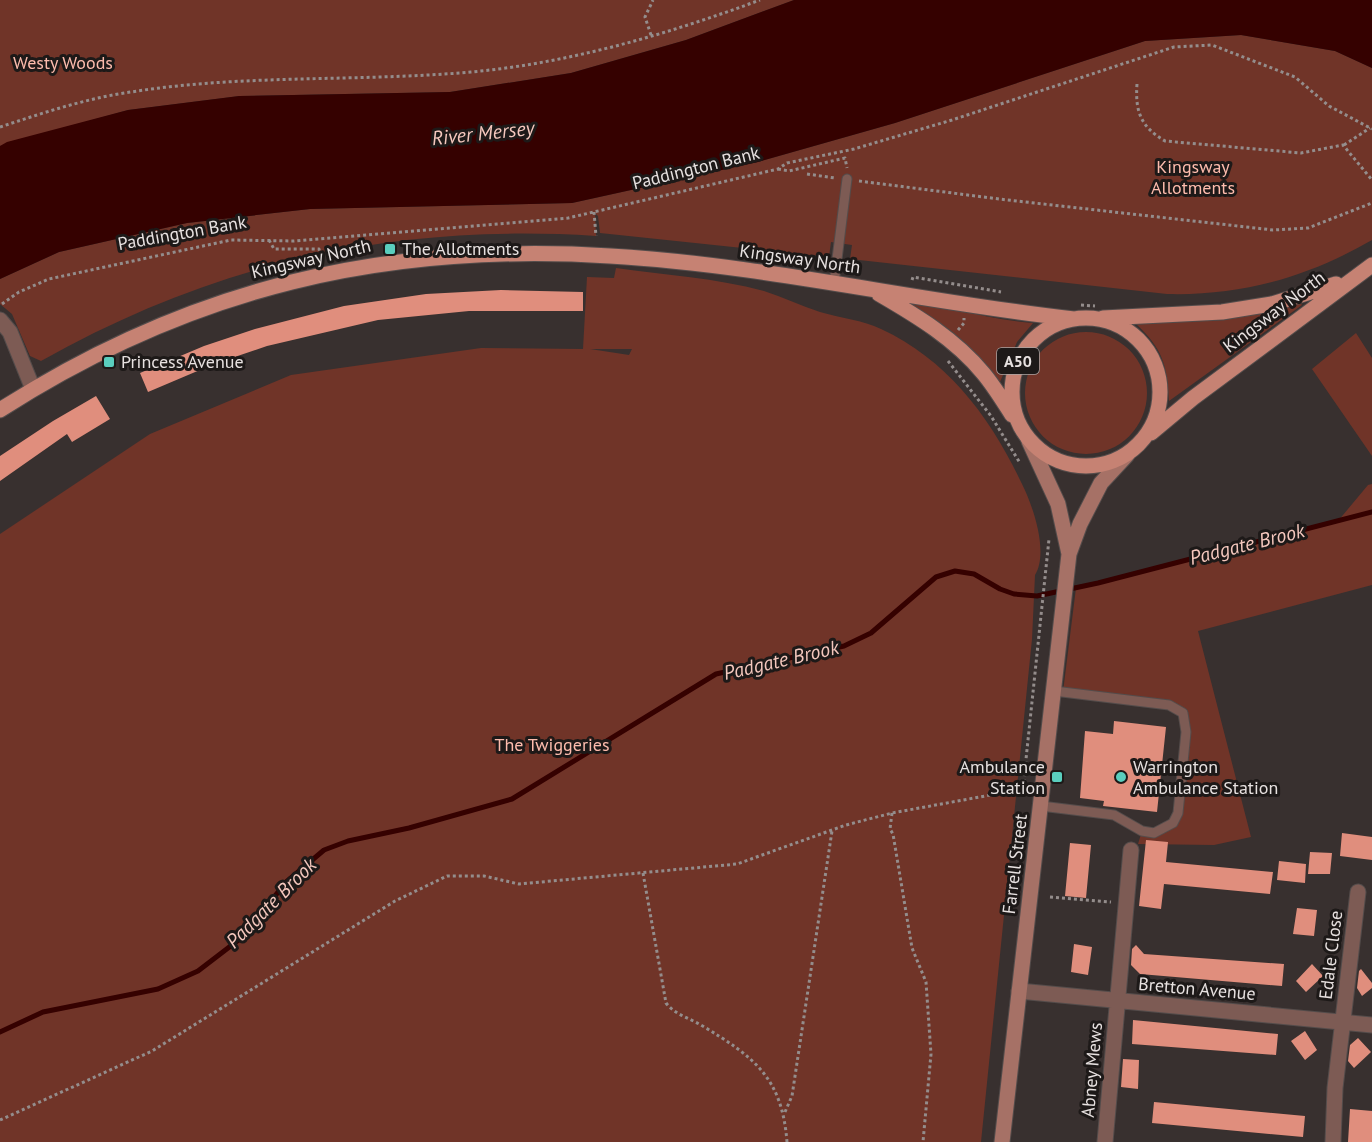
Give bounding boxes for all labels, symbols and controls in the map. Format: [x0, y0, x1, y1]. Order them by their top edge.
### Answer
park label: Westy Woods [13, 51, 113, 74]
water label: River Mersey [431, 115, 537, 151]
street label: Paddington Bank [630, 141, 762, 194]
park label: Kingsway Allotments [1151, 155, 1235, 199]
street label: Paddington Bank [116, 210, 248, 255]
street label: Kingsway North [249, 234, 373, 283]
place label: The Allotments [402, 237, 519, 260]
street label: Kingsway North [738, 239, 862, 278]
marker: The Allotments [383, 242, 397, 256]
street label: Kingsway North [1218, 266, 1329, 357]
road number: A50 [997, 348, 1039, 374]
place label: Princess Avenue [121, 350, 244, 373]
marker: Princess Avenue [102, 355, 116, 369]
water label: Padgate Brook [1187, 517, 1308, 571]
water label: Padgate Brook [721, 634, 842, 686]
park label: The Twiggeries [494, 733, 610, 756]
place label: Ambulance Station [960, 755, 1045, 799]
place label: Warrington Ambulance Station [1133, 755, 1278, 799]
marker: Ambulance Station [1050, 770, 1064, 784]
marker: Warrington Ambulance Station [1114, 770, 1128, 784]
street label: Farrell Street [997, 812, 1032, 915]
water label: Padgate Brook [220, 851, 323, 954]
street label: Edale Close [1314, 909, 1347, 1001]
street label: Bretton Avenue [1137, 972, 1257, 1005]
street label: Abney Mews [1076, 1021, 1107, 1118]

